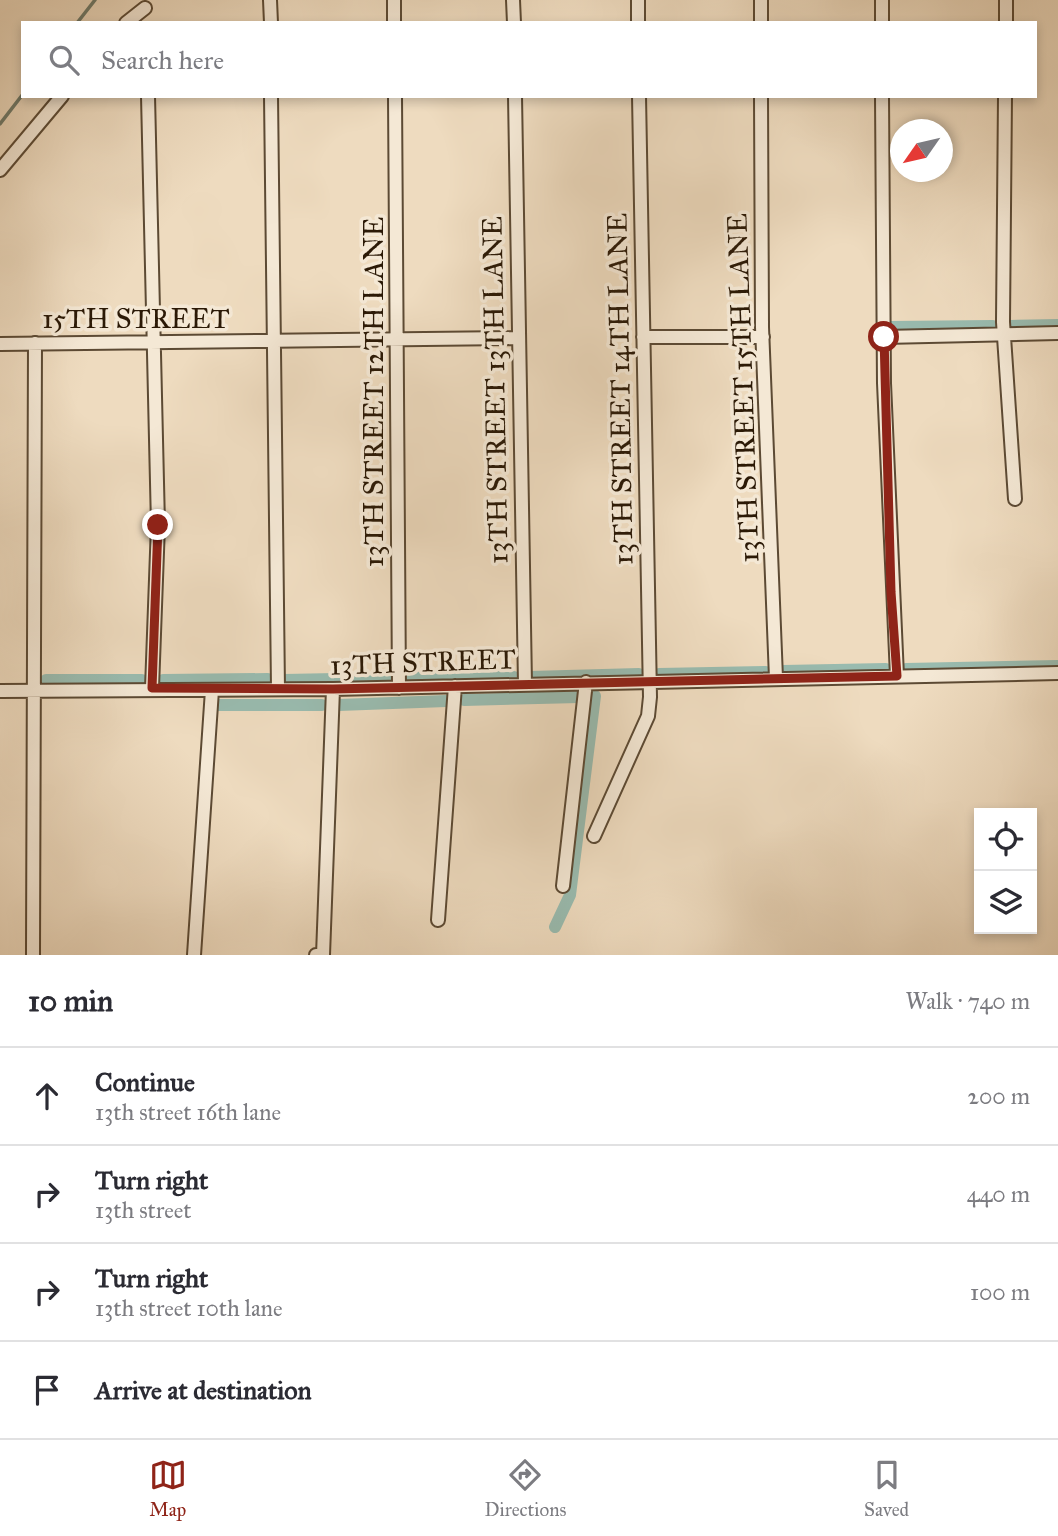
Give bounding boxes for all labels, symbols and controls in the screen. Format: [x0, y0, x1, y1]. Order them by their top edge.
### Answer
search box [21, 21, 1037, 98]
icon: search [45, 41, 83, 79]
text: Search here [101, 44, 224, 76]
north arrow [890, 119, 953, 182]
street label: 13TH STREET 14TH LANE [599, 213, 641, 565]
street label: 13TH STREET 15TH LANE [719, 213, 767, 563]
street label: 13TH STREET 13TH LANE [474, 216, 516, 564]
street label: 13TH STREET 12TH LANE [356, 217, 391, 567]
street label: 15TH STREET [42, 301, 230, 336]
route start [868, 321, 899, 352]
route end [142, 509, 173, 540]
street label: 13TH STREET [329, 641, 517, 683]
map controls [974, 808, 1037, 934]
button: locate [974, 808, 1037, 871]
button: layers [974, 871, 1037, 934]
text: 10 min [28, 983, 113, 1019]
text: Walk · 740 m [906, 987, 1030, 1015]
text: Continue [95, 1066, 195, 1098]
icon: ahead [28, 1077, 66, 1115]
text: 200 m [968, 1082, 1030, 1110]
text: 13th street 16th lane [95, 1098, 281, 1126]
text: Turn right [95, 1164, 208, 1196]
icon: right [28, 1175, 66, 1213]
text: 440 m [967, 1180, 1030, 1208]
text: 13th street [95, 1196, 191, 1224]
text: Turn right [95, 1262, 208, 1294]
icon: right [28, 1273, 66, 1311]
text: 100 m [970, 1278, 1030, 1306]
text: 13th street 10th lane [95, 1294, 283, 1322]
icon: arrive [28, 1371, 66, 1409]
text: Arrive at destination [95, 1374, 312, 1406]
tab: Map [149, 1456, 187, 1521]
tab: Directions [484, 1456, 566, 1521]
tab: Saved [864, 1456, 909, 1521]

